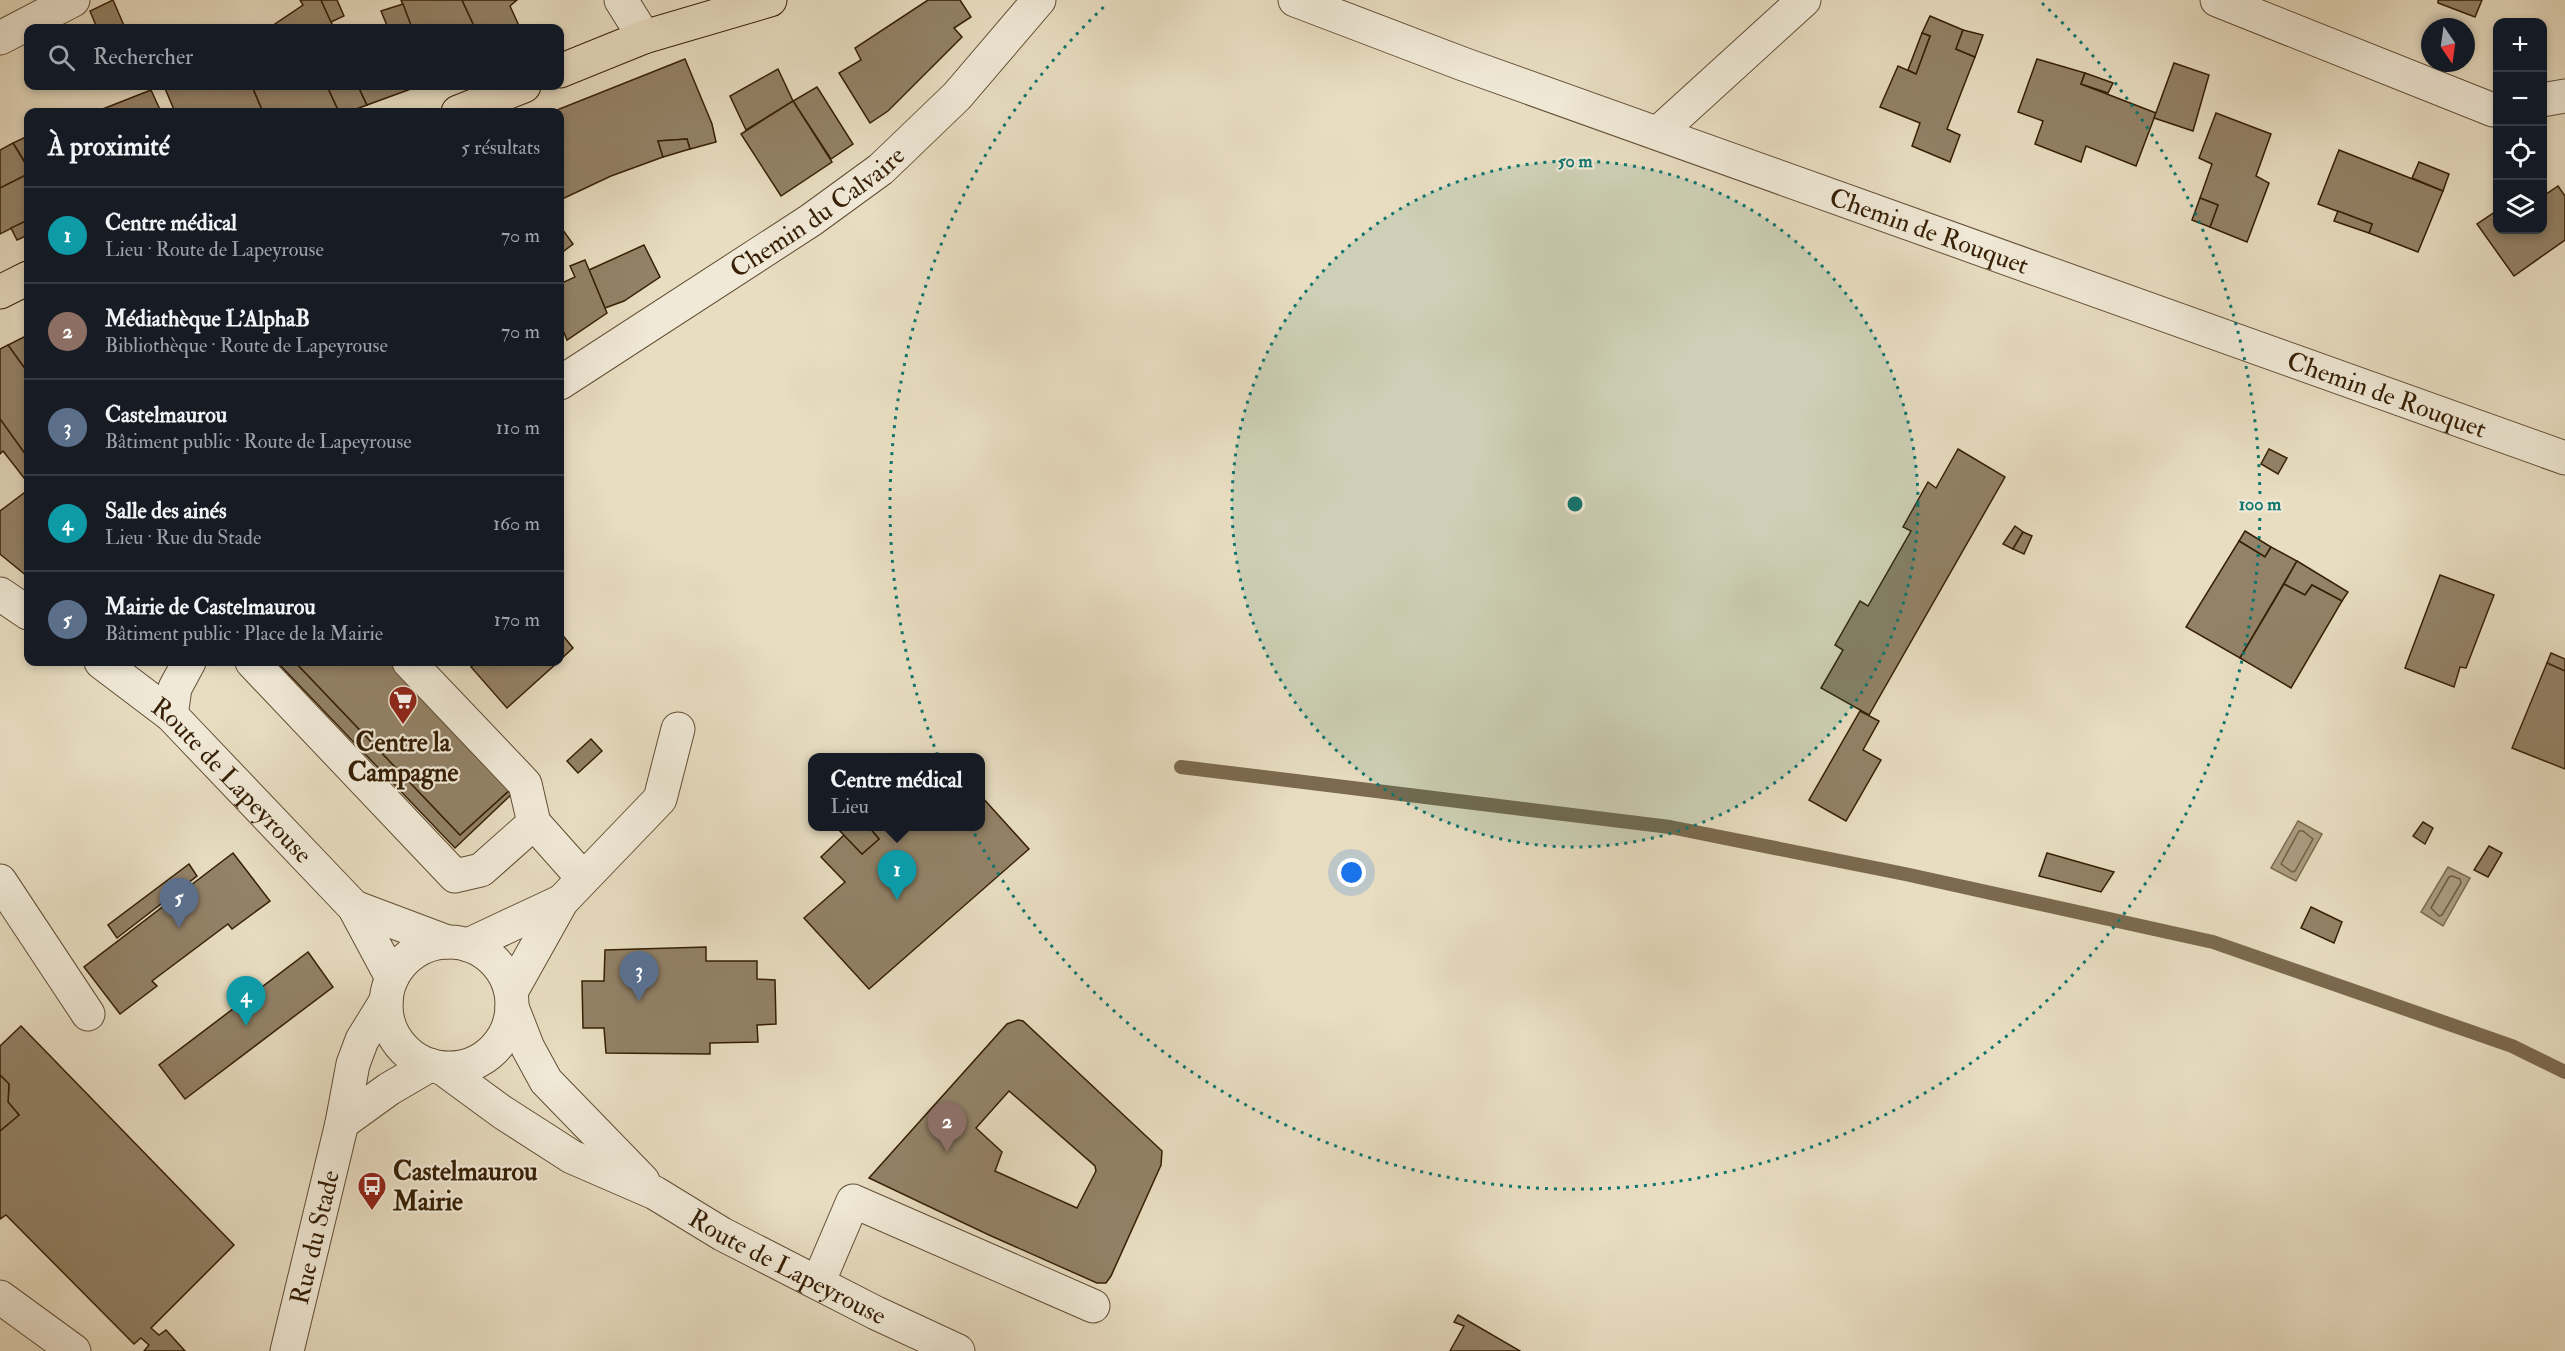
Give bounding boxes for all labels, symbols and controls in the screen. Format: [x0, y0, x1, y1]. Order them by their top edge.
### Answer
north arrow [2421, 18, 2475, 72]
map controls [2493, 18, 2547, 234]
button: + [2493, 18, 2547, 72]
search box [24, 24, 564, 90]
icon: search [45, 41, 78, 74]
text: Rechercher [93, 43, 193, 71]
button: − [2493, 72, 2547, 126]
button: locate [2493, 126, 2547, 180]
text: À proximité [48, 131, 170, 163]
text: 5 résultats [461, 135, 540, 160]
street label: Chemin du Calvaire [724, 140, 912, 285]
text: 50 m [1558, 150, 1593, 173]
button: layers [2493, 180, 2547, 234]
street label: Chemin de Rouquet [1825, 181, 2033, 282]
text: Centre médical [105, 209, 237, 237]
text: 1 [64, 223, 71, 248]
text: 70 m [501, 223, 540, 248]
text: Lieu · Route de Lapeyrouse [105, 237, 324, 262]
text: Médiathèque L'AlphaB [105, 305, 310, 333]
text: 2 [62, 319, 73, 344]
text: 70 m [501, 319, 540, 344]
text: Bibliothèque · Route de Lapeyrouse [105, 333, 388, 358]
street label: Chemin de Rouquet [2283, 345, 2491, 446]
text: Castelmaurou [105, 401, 227, 429]
text: 3 [64, 415, 71, 440]
text: 110 m [496, 415, 540, 440]
text: Bâtiment public · Route de Lapeyrouse [105, 429, 412, 454]
text: 100 m [2239, 493, 2282, 516]
centre of rings [1565, 494, 1585, 514]
text: Salle des ainés [105, 497, 226, 525]
text: 4 [62, 511, 73, 536]
text: 160 m [493, 511, 540, 536]
text: Lieu · Rue du Stade [105, 525, 261, 550]
text: Mairie de Castelmaurou [105, 593, 316, 621]
text: 5 [63, 607, 72, 632]
text: 170 m [494, 607, 540, 632]
text: Bâtiment public · Place de la Mairie [105, 621, 383, 646]
supermarket icon: Centre la Campagne [387, 684, 419, 726]
street label: Route de Lapeyrouse [145, 691, 319, 871]
place label: Centre la Campagne [348, 727, 458, 790]
popup [808, 753, 985, 831]
text: Centre médical [831, 766, 962, 794]
text: Lieu [831, 794, 869, 819]
pin: 1 [878, 850, 916, 900]
your location [1337, 858, 1366, 887]
pin: 5 [160, 878, 198, 928]
pin: 3 [620, 952, 658, 1001]
pin: 4 [226, 976, 266, 1026]
pin: 2 [928, 1102, 966, 1152]
place label: Castelmaurou Mairie [392, 1156, 538, 1218]
street label: Rue du Stade [284, 1167, 347, 1308]
bus stop icon: Castelmaurou Mairie [356, 1170, 388, 1212]
street label: Route de Lapeyrouse [682, 1202, 891, 1333]

